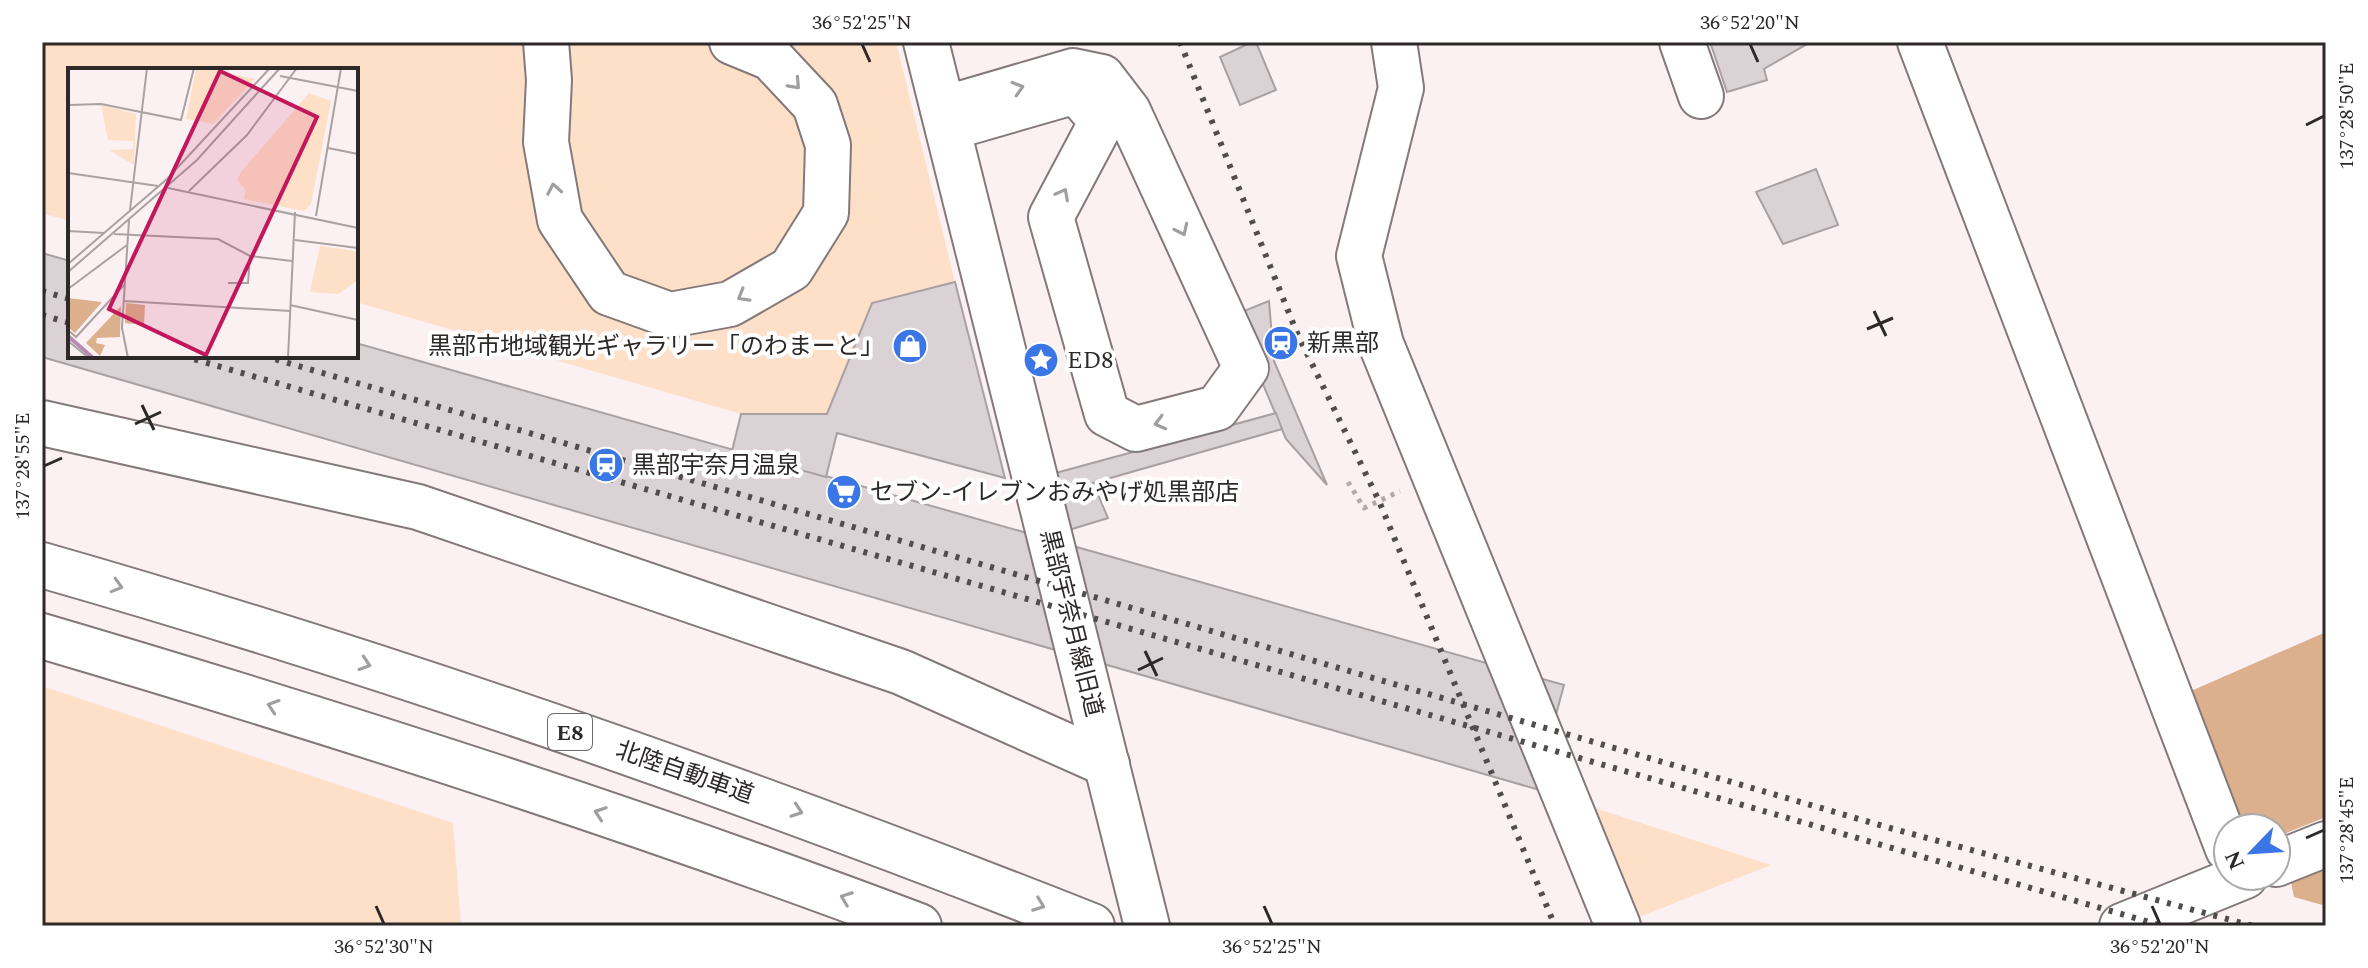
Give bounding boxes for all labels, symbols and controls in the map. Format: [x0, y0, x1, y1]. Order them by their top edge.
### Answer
text: 36°52'25"N [812, 8, 912, 38]
text: 36°52'20"N [1700, 8, 1800, 38]
text: 137°28'50"E [2332, 62, 2362, 170]
inset map [68, 68, 358, 358]
one-way arrow [786, 75, 800, 90]
one-way arrow [1011, 81, 1025, 97]
one-way arrow [547, 182, 564, 196]
one-way arrow [1054, 188, 1069, 202]
one-way arrow [1172, 221, 1188, 236]
one-way arrow [737, 287, 751, 302]
station icon: 新黒部 [1262, 324, 1300, 362]
place label: 新黒部 [1307, 326, 1379, 362]
shop icon: 黒部市地域観光ギャラリー「のわまーと」 [891, 327, 929, 365]
place label: 黒部市地域観光ギャラリー「のわまーと」 [428, 329, 884, 365]
place icon: ED8 [1022, 341, 1060, 379]
place label: ED8 [1067, 343, 1113, 379]
text: 137°28'55"E [8, 412, 38, 520]
one-way arrow [1153, 413, 1167, 430]
station icon: 黒部宇奈月温泉 [587, 446, 625, 484]
place label: 黒部宇奈月温泉 [632, 448, 800, 484]
supermarket icon: セブン-イレブンおみやげ処黒部店 [825, 473, 863, 511]
place label: セブン-イレブンおみやげ処黒部店 [870, 475, 1239, 511]
street label: 黒部宇奈月線旧道 [1030, 526, 1112, 721]
one-way arrow [110, 577, 123, 593]
one-way arrow [357, 654, 371, 670]
one-way arrow [267, 700, 281, 716]
road number: E8 [548, 714, 592, 750]
street label: 北陸自動車道 [611, 732, 759, 813]
text: 137°28'45"E [2332, 776, 2362, 884]
one-way arrow [789, 801, 803, 817]
one-way arrow [594, 807, 608, 823]
north arrow [2212, 812, 2292, 892]
text: N [2216, 845, 2254, 875]
one-way arrow [840, 892, 854, 908]
one-way arrow [1031, 895, 1045, 912]
text: 36°52'30"N [334, 932, 434, 962]
text: 36°52'25"N [1222, 932, 1322, 962]
text: 36°52'20"N [2110, 932, 2210, 962]

